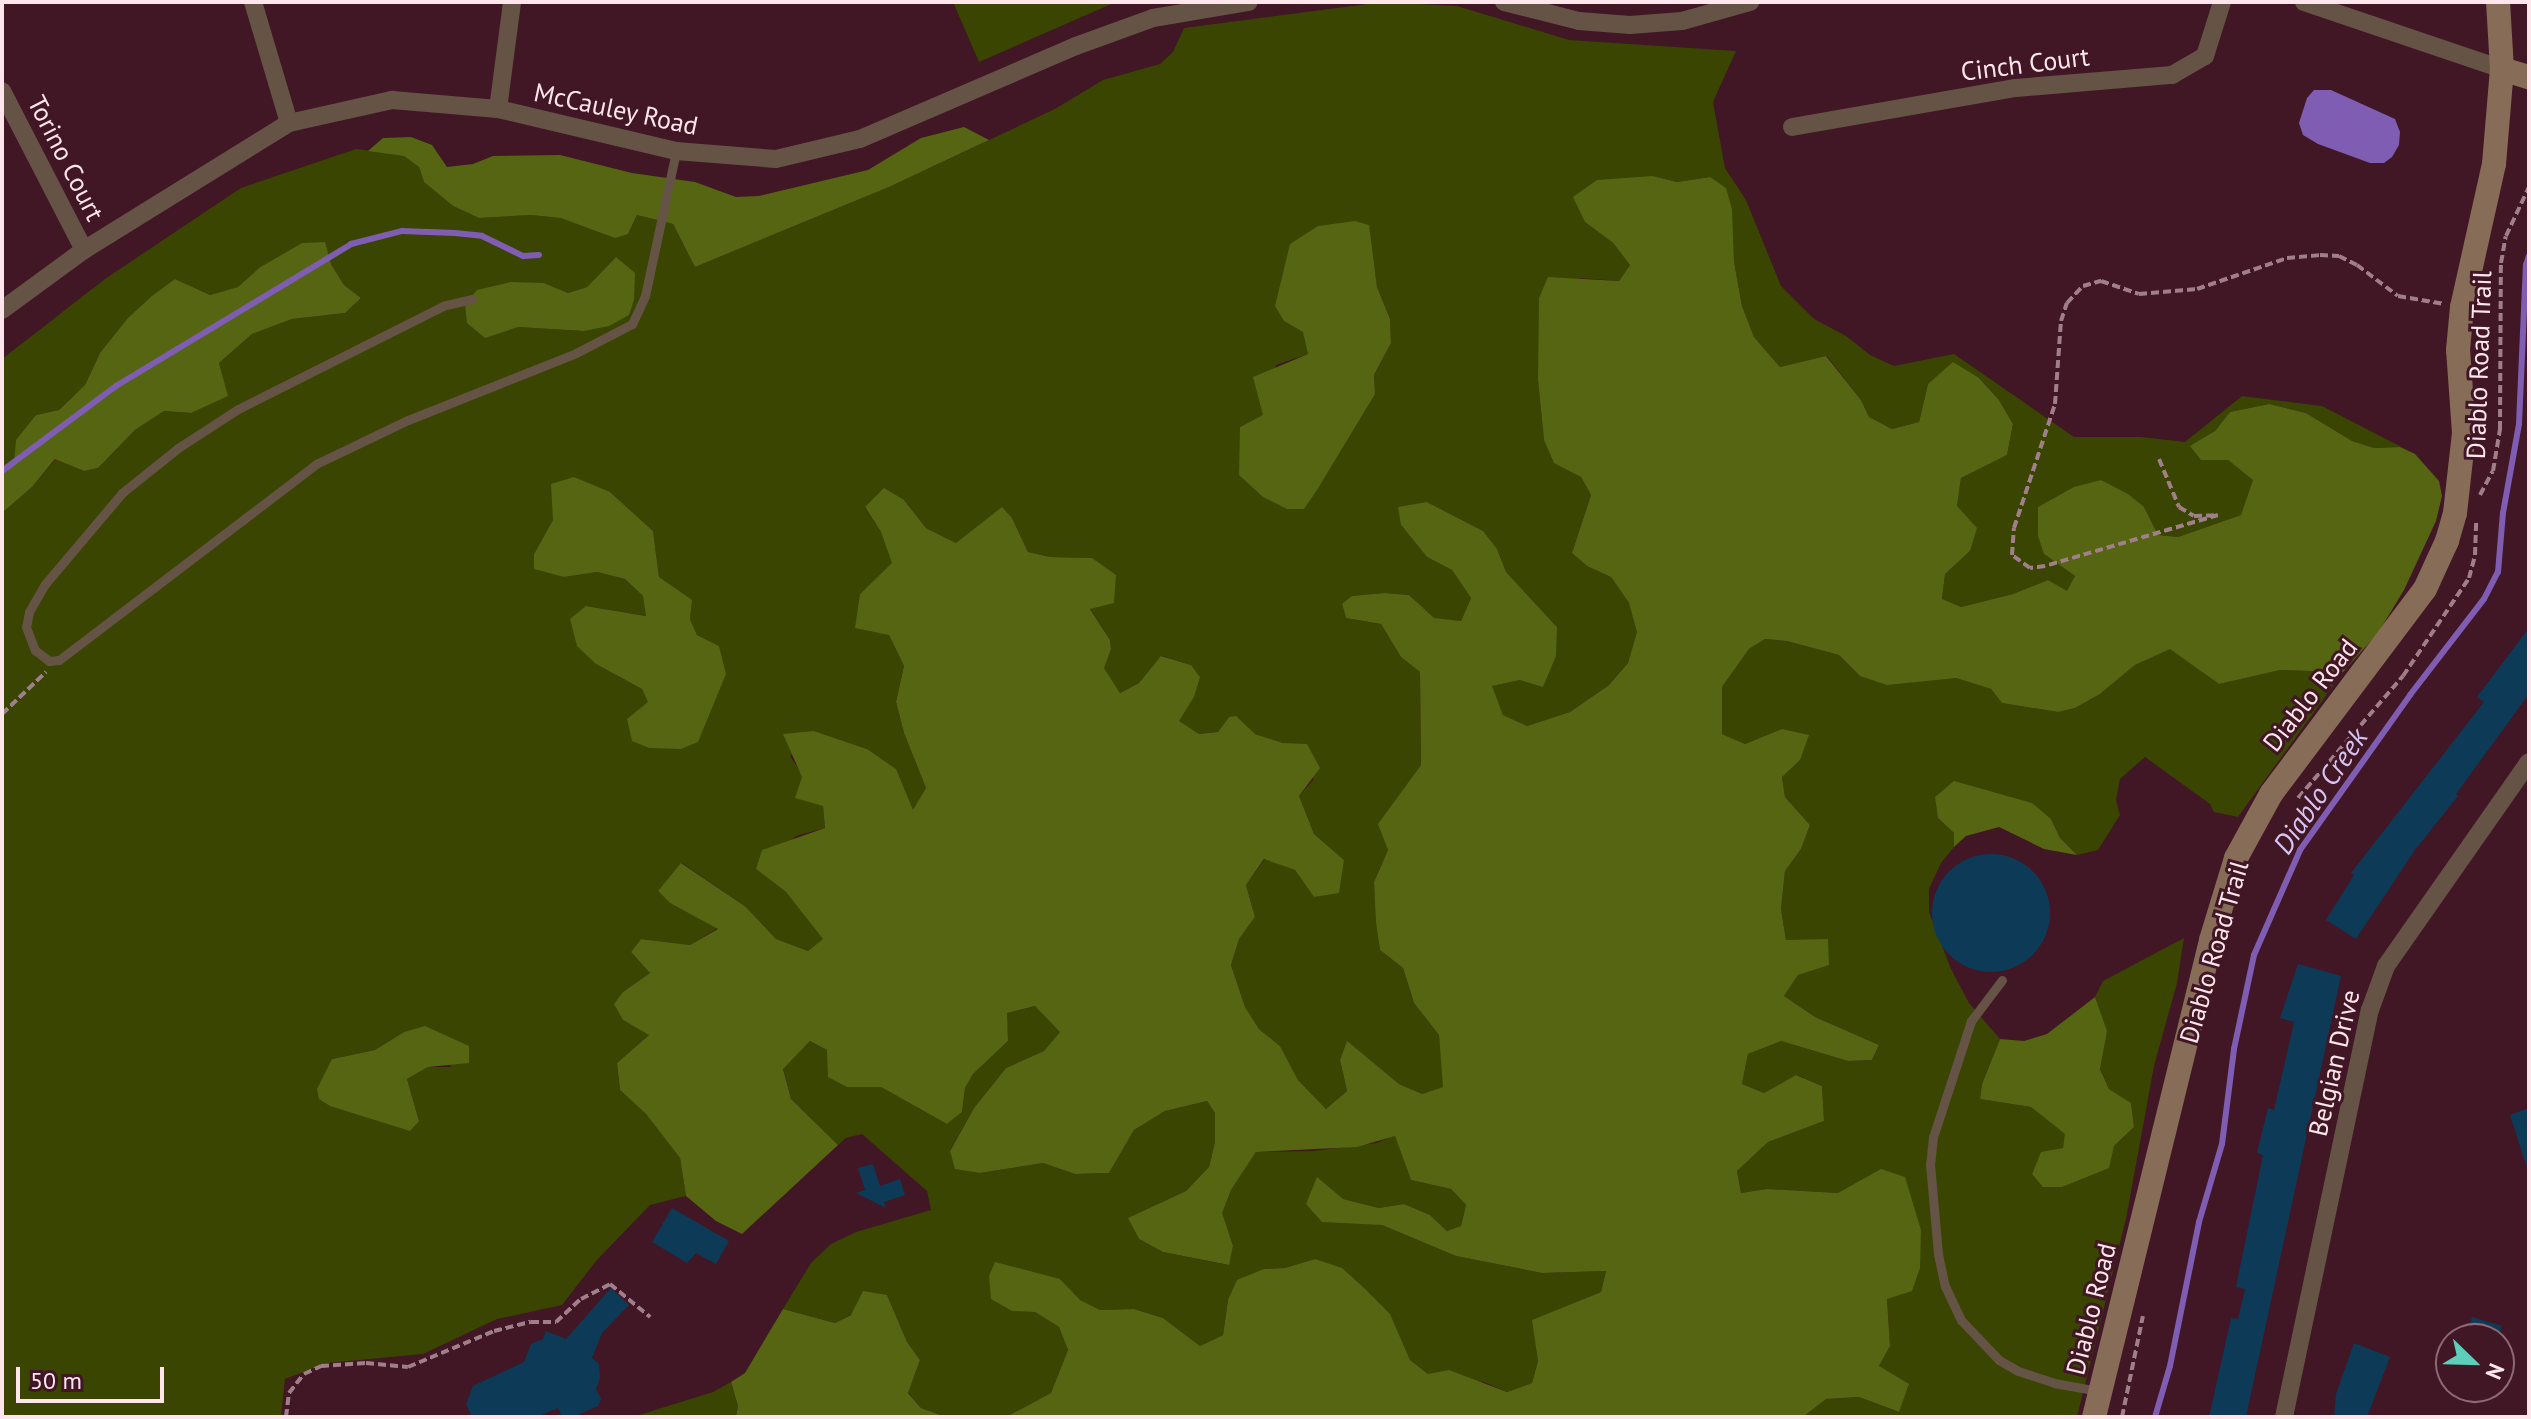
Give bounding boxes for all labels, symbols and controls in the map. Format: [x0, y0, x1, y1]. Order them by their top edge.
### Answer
street label: Cinch Court [1959, 41, 2091, 87]
street label: McCauley Road [531, 76, 701, 142]
street label: Torino Court [21, 90, 111, 226]
street label: Diablo Road Trail [2460, 270, 2498, 460]
street label: Diablo Road [2256, 632, 2364, 758]
water label: Diablo Creek [2266, 722, 2374, 860]
street label: Diablo Road Trail [2173, 857, 2255, 1047]
street label: Belgian Drive [2302, 987, 2366, 1139]
street label: Diablo Road [2060, 1240, 2122, 1378]
north arrow [2435, 1323, 2515, 1403]
scale bar [20, 1351, 168, 1401]
text: N [2480, 1359, 2511, 1384]
text: 50 m [30, 1365, 82, 1396]

